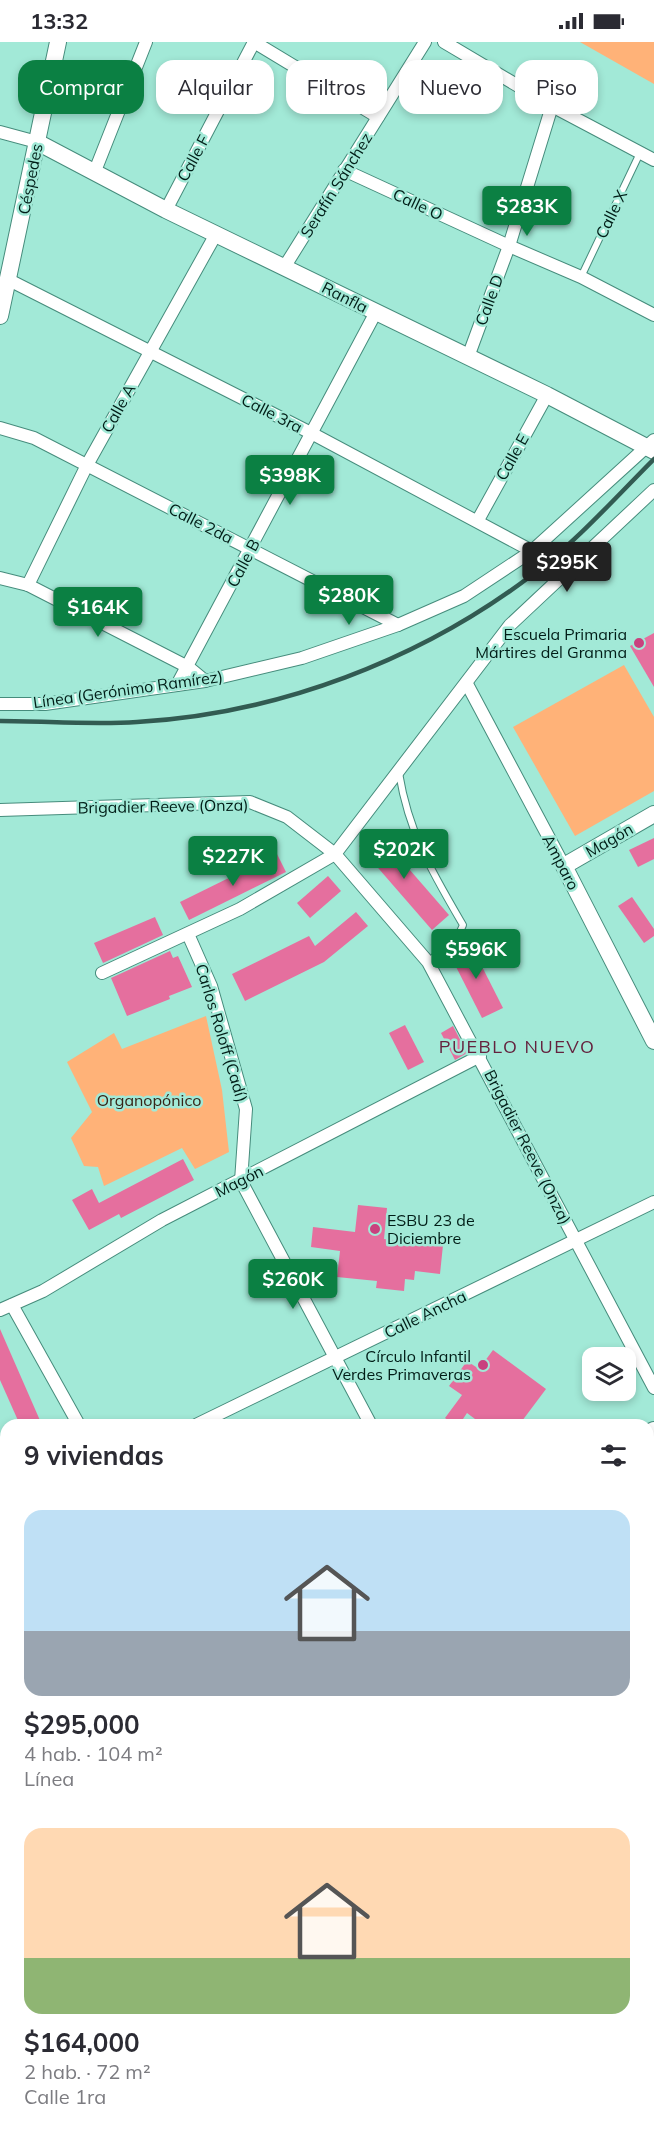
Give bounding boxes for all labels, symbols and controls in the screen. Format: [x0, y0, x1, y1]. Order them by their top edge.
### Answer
text: 13:32 [30, 7, 88, 35]
chip: Comprar [18, 60, 144, 114]
chip: Alquilar [156, 60, 274, 114]
chip: Filtros [286, 60, 387, 114]
chip: Nuevo [399, 60, 503, 114]
chip: Piso [515, 60, 598, 114]
street label: Serafín Sánchez [296, 129, 376, 241]
street label: Calle F [172, 131, 214, 185]
street label: Céspedes [13, 142, 47, 216]
street label: Calle O [390, 184, 446, 224]
pin: $283K [485, 186, 569, 237]
street label: Calle X [591, 186, 631, 241]
text: $283K [496, 193, 558, 218]
street label: Calle D [471, 272, 507, 328]
street label: Ranfla [319, 277, 371, 317]
street label: Calle A [97, 380, 140, 436]
street label: Calle 3ra [238, 389, 306, 437]
street label: Calle E [491, 430, 533, 484]
pin: $398K [248, 455, 332, 506]
text: $398K [259, 462, 321, 487]
street label: Calle 2da [165, 498, 237, 548]
street label: Calle B [222, 535, 264, 591]
pin: $295K [525, 542, 609, 593]
text: $295K [536, 549, 598, 574]
pin: $280K [307, 575, 391, 626]
text: $280K [318, 582, 380, 607]
pin: $164K [56, 587, 140, 638]
text: $164K [67, 594, 129, 619]
place label: Escuela Primaria Mártires del Granma [475, 624, 627, 662]
marker: Escuela Primaria Mártires del Granma [632, 636, 646, 650]
street label: Línea (Gerónimo Ramírez) [32, 666, 224, 712]
street label: Brigadier Reeve (Onza) [77, 795, 249, 817]
street label: Magón [582, 818, 636, 862]
pin: $202K [362, 829, 446, 880]
street label: Amparo [538, 831, 584, 893]
pin: $227K [191, 836, 275, 887]
text: $202K [373, 836, 435, 861]
text: $227K [202, 843, 264, 868]
pin: $596K [434, 929, 518, 980]
text: $596K [445, 936, 507, 961]
street label: Carlos Roloff (Cadí) [191, 961, 253, 1105]
district label: PUEBLO NUEVO [439, 1035, 595, 1058]
street label: Brigadier Reeve (Onza) [480, 1066, 576, 1228]
park label: Organopónico [97, 1090, 201, 1110]
street label: Magón [212, 1160, 266, 1202]
place label: ESBU 23 de Diciembre [387, 1210, 475, 1248]
marker: ESBU 23 de Diciembre [368, 1222, 382, 1236]
pin: $260K [251, 1259, 335, 1310]
text: $260K [262, 1266, 324, 1291]
street label: Calle Ancha [381, 1286, 469, 1342]
place label: Círculo Infantil Verdes Primaveras [332, 1346, 471, 1384]
map controls [582, 1347, 636, 1401]
button: layers [582, 1347, 636, 1401]
marker: Círculo Infantil Verdes Primaveras [476, 1358, 490, 1372]
text: 9 viviendas [24, 1439, 164, 1472]
icon: filters [597, 1439, 630, 1472]
icon: home [273, 1549, 381, 1657]
text: $295,000 [24, 1708, 140, 1741]
text: 4 hab. · 104 m² [24, 1741, 163, 1766]
text: Línea [24, 1766, 74, 1791]
icon: home [273, 1867, 381, 1975]
text: $164,000 [24, 2026, 140, 2059]
text: 2 hab. · 72 m² [24, 2059, 151, 2084]
text: Calle 1ra [24, 2084, 106, 2109]

